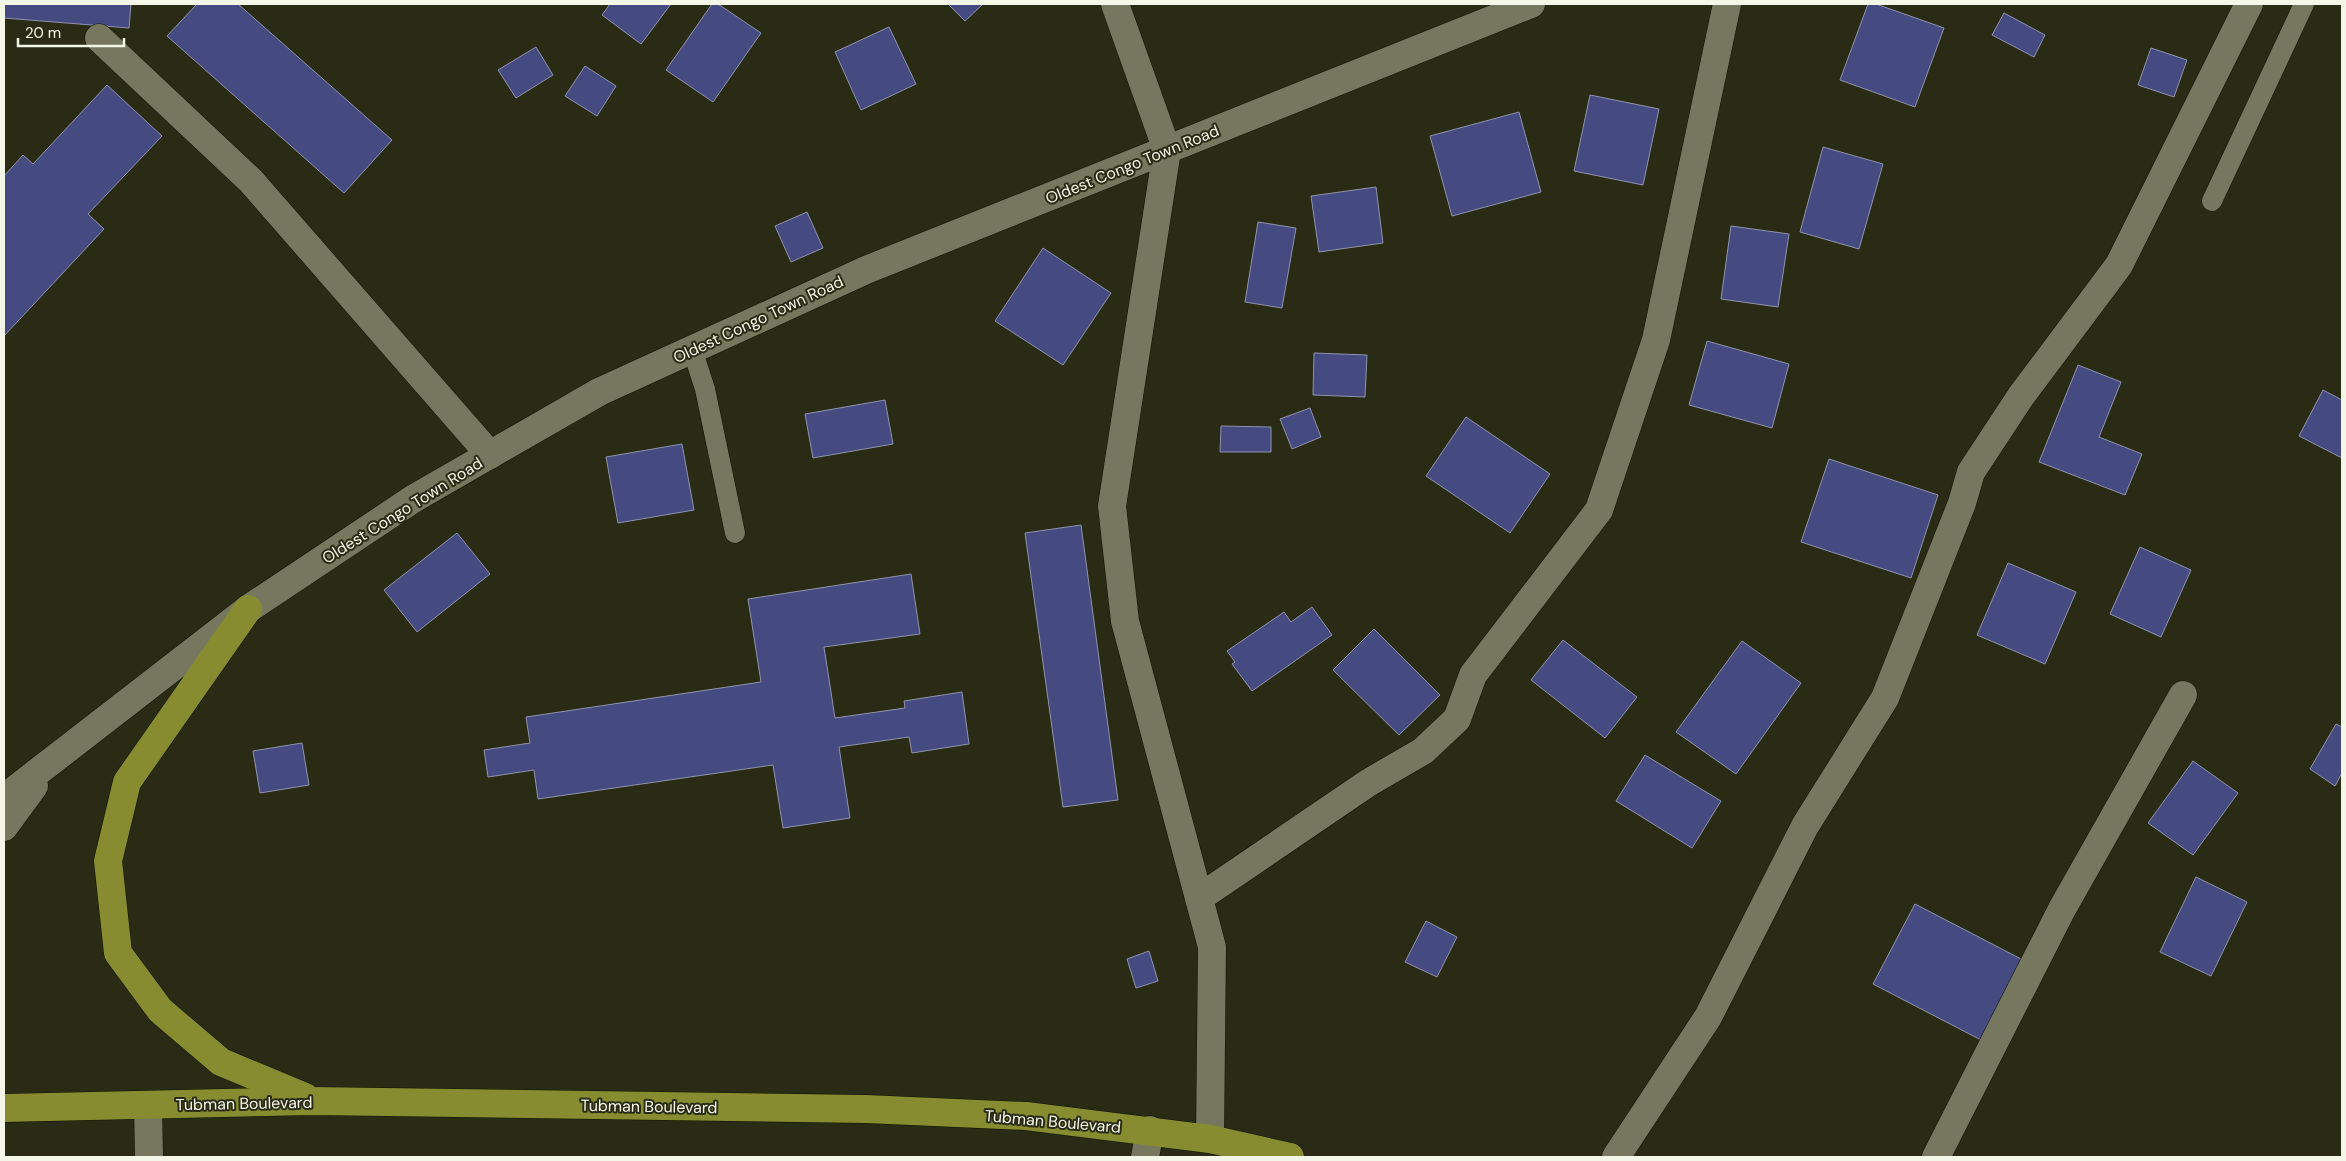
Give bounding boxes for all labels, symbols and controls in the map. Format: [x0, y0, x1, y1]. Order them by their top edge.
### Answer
scale bar [18, 15, 124, 47]
text: 20 m [25, 23, 61, 43]
street label: Oldest Congo Town Road [1042, 120, 1222, 209]
street label: Oldest Congo Town Road [670, 271, 847, 368]
street label: Oldest Congo Town Road [318, 452, 486, 568]
street label: Tubman Boulevard [175, 1092, 313, 1115]
street label: Tubman Boulevard [580, 1095, 718, 1118]
street label: Tubman Boulevard [984, 1105, 1122, 1138]

